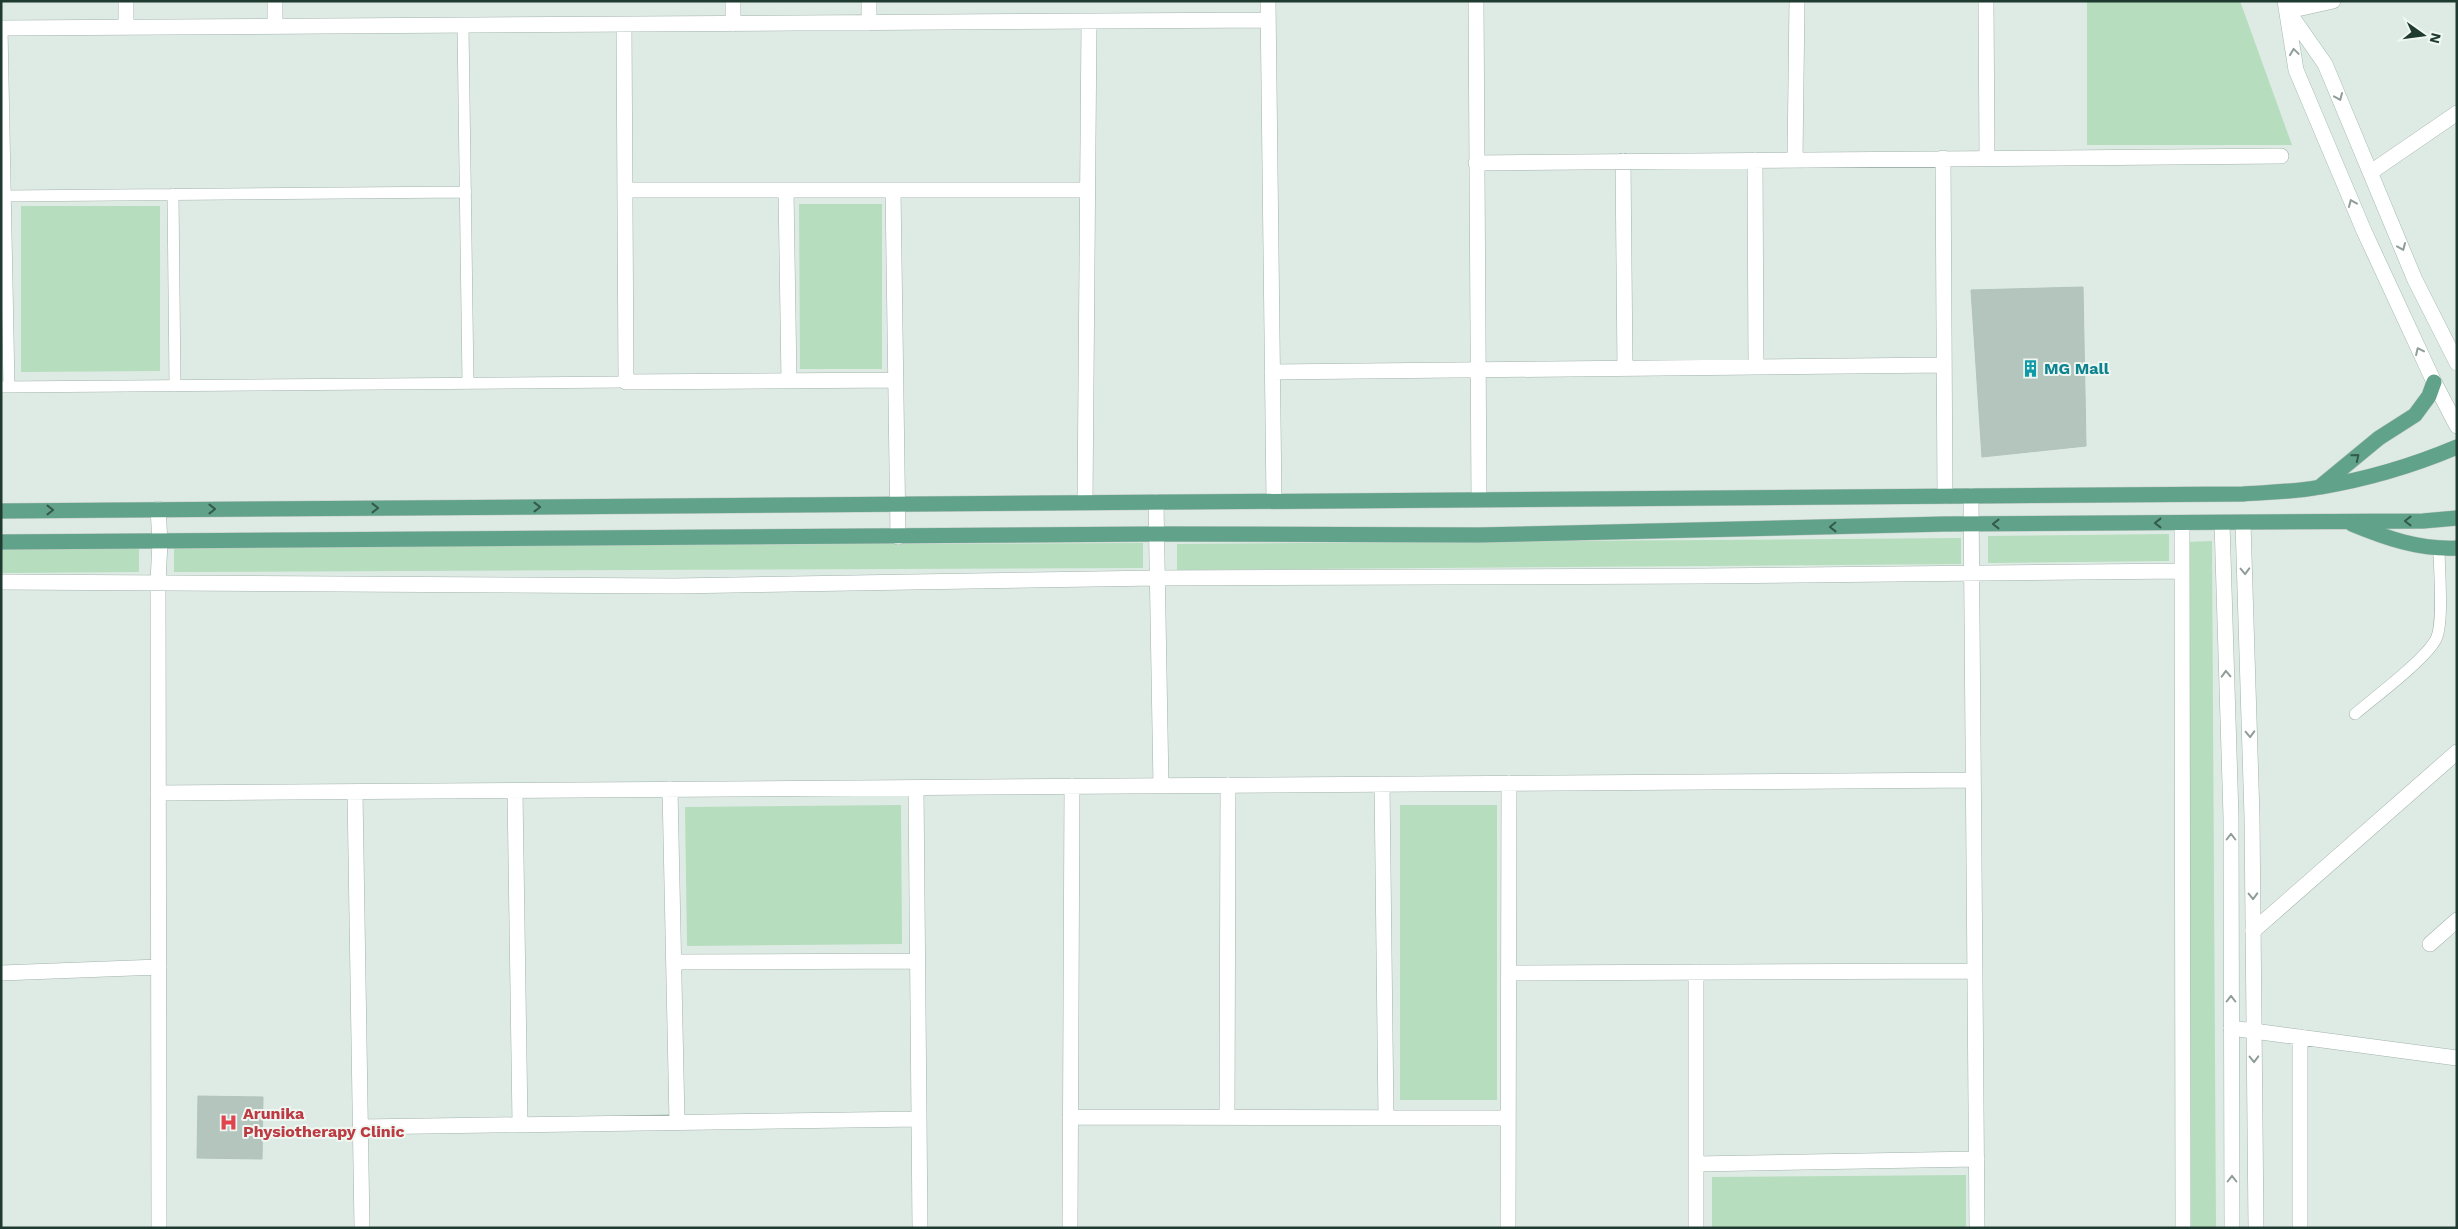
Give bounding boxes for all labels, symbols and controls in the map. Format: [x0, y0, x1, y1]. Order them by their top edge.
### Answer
north arrow [2398, 10, 2448, 60]
text: N [2427, 31, 2445, 45]
one-way arrow [2289, 48, 2299, 56]
one-way arrow [2334, 93, 2344, 101]
one-way arrow [2348, 199, 2359, 208]
one-way arrow [2396, 243, 2406, 251]
one-way arrow [2415, 347, 2426, 356]
building icon: MG Mall [2020, 358, 2040, 378]
place label: MG Mall [2044, 359, 2110, 378]
one-way arrow [2351, 453, 2360, 462]
one-way arrow [534, 502, 542, 512]
one-way arrow [372, 503, 379, 513]
one-way arrow [209, 504, 217, 514]
one-way arrow [46, 505, 54, 515]
one-way arrow [2404, 516, 2412, 526]
one-way arrow [2154, 518, 2162, 528]
one-way arrow [1992, 519, 2000, 529]
one-way arrow [1829, 521, 1837, 532]
one-way arrow [2239, 568, 2250, 576]
one-way arrow [2221, 670, 2232, 678]
one-way arrow [2244, 730, 2255, 738]
one-way arrow [2226, 832, 2236, 840]
one-way arrow [2248, 893, 2258, 901]
one-way arrow [2226, 995, 2236, 1002]
one-way arrow [2249, 1055, 2260, 1063]
place label: Arunika Physiotherapy Clinic [243, 1104, 405, 1141]
hospital icon: Arunika Physiotherapy Clinic [219, 1112, 239, 1132]
one-way arrow [2227, 1175, 2237, 1182]

